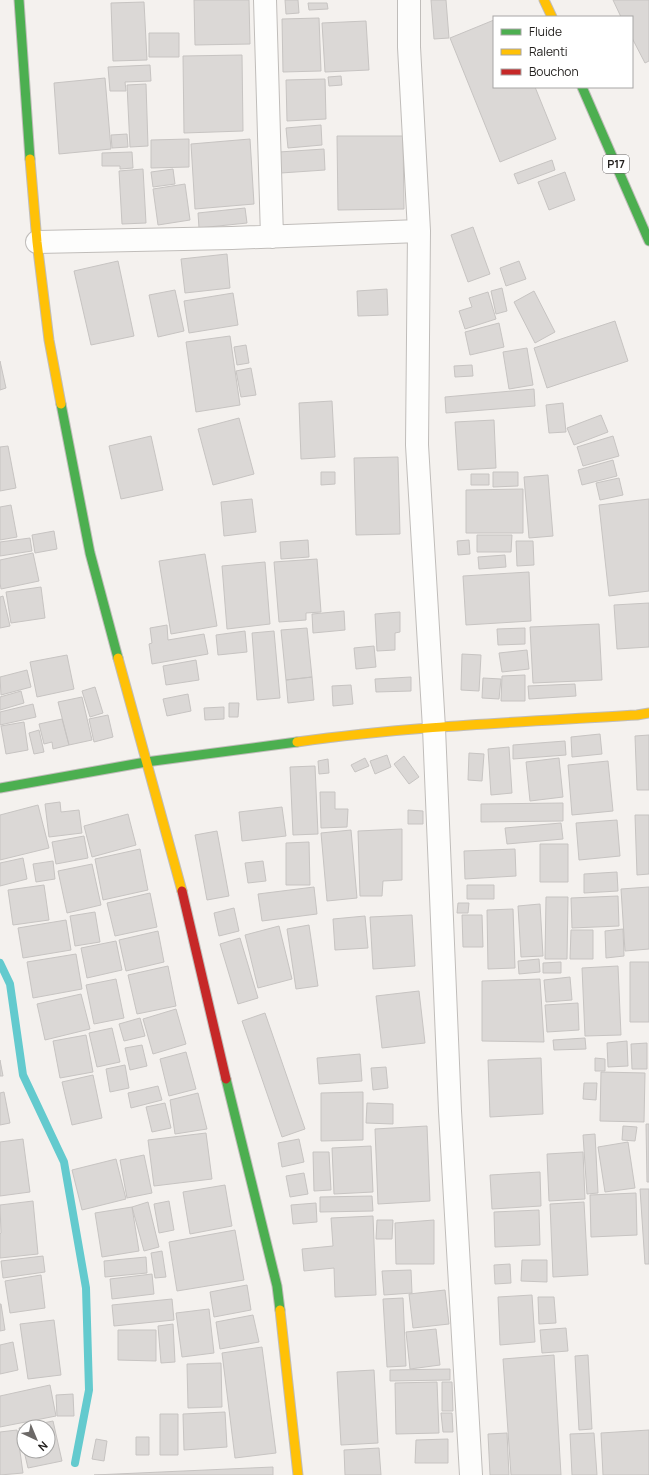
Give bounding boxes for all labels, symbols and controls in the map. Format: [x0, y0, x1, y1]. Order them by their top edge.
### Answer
legend [493, 16, 633, 88]
text: Fluide [529, 23, 562, 40]
text: Ralenti [529, 43, 568, 60]
text: Bouchon [529, 63, 579, 80]
road number: P17 [603, 155, 629, 173]
north arrow [16, 1419, 56, 1459]
text: N [35, 1438, 51, 1455]

